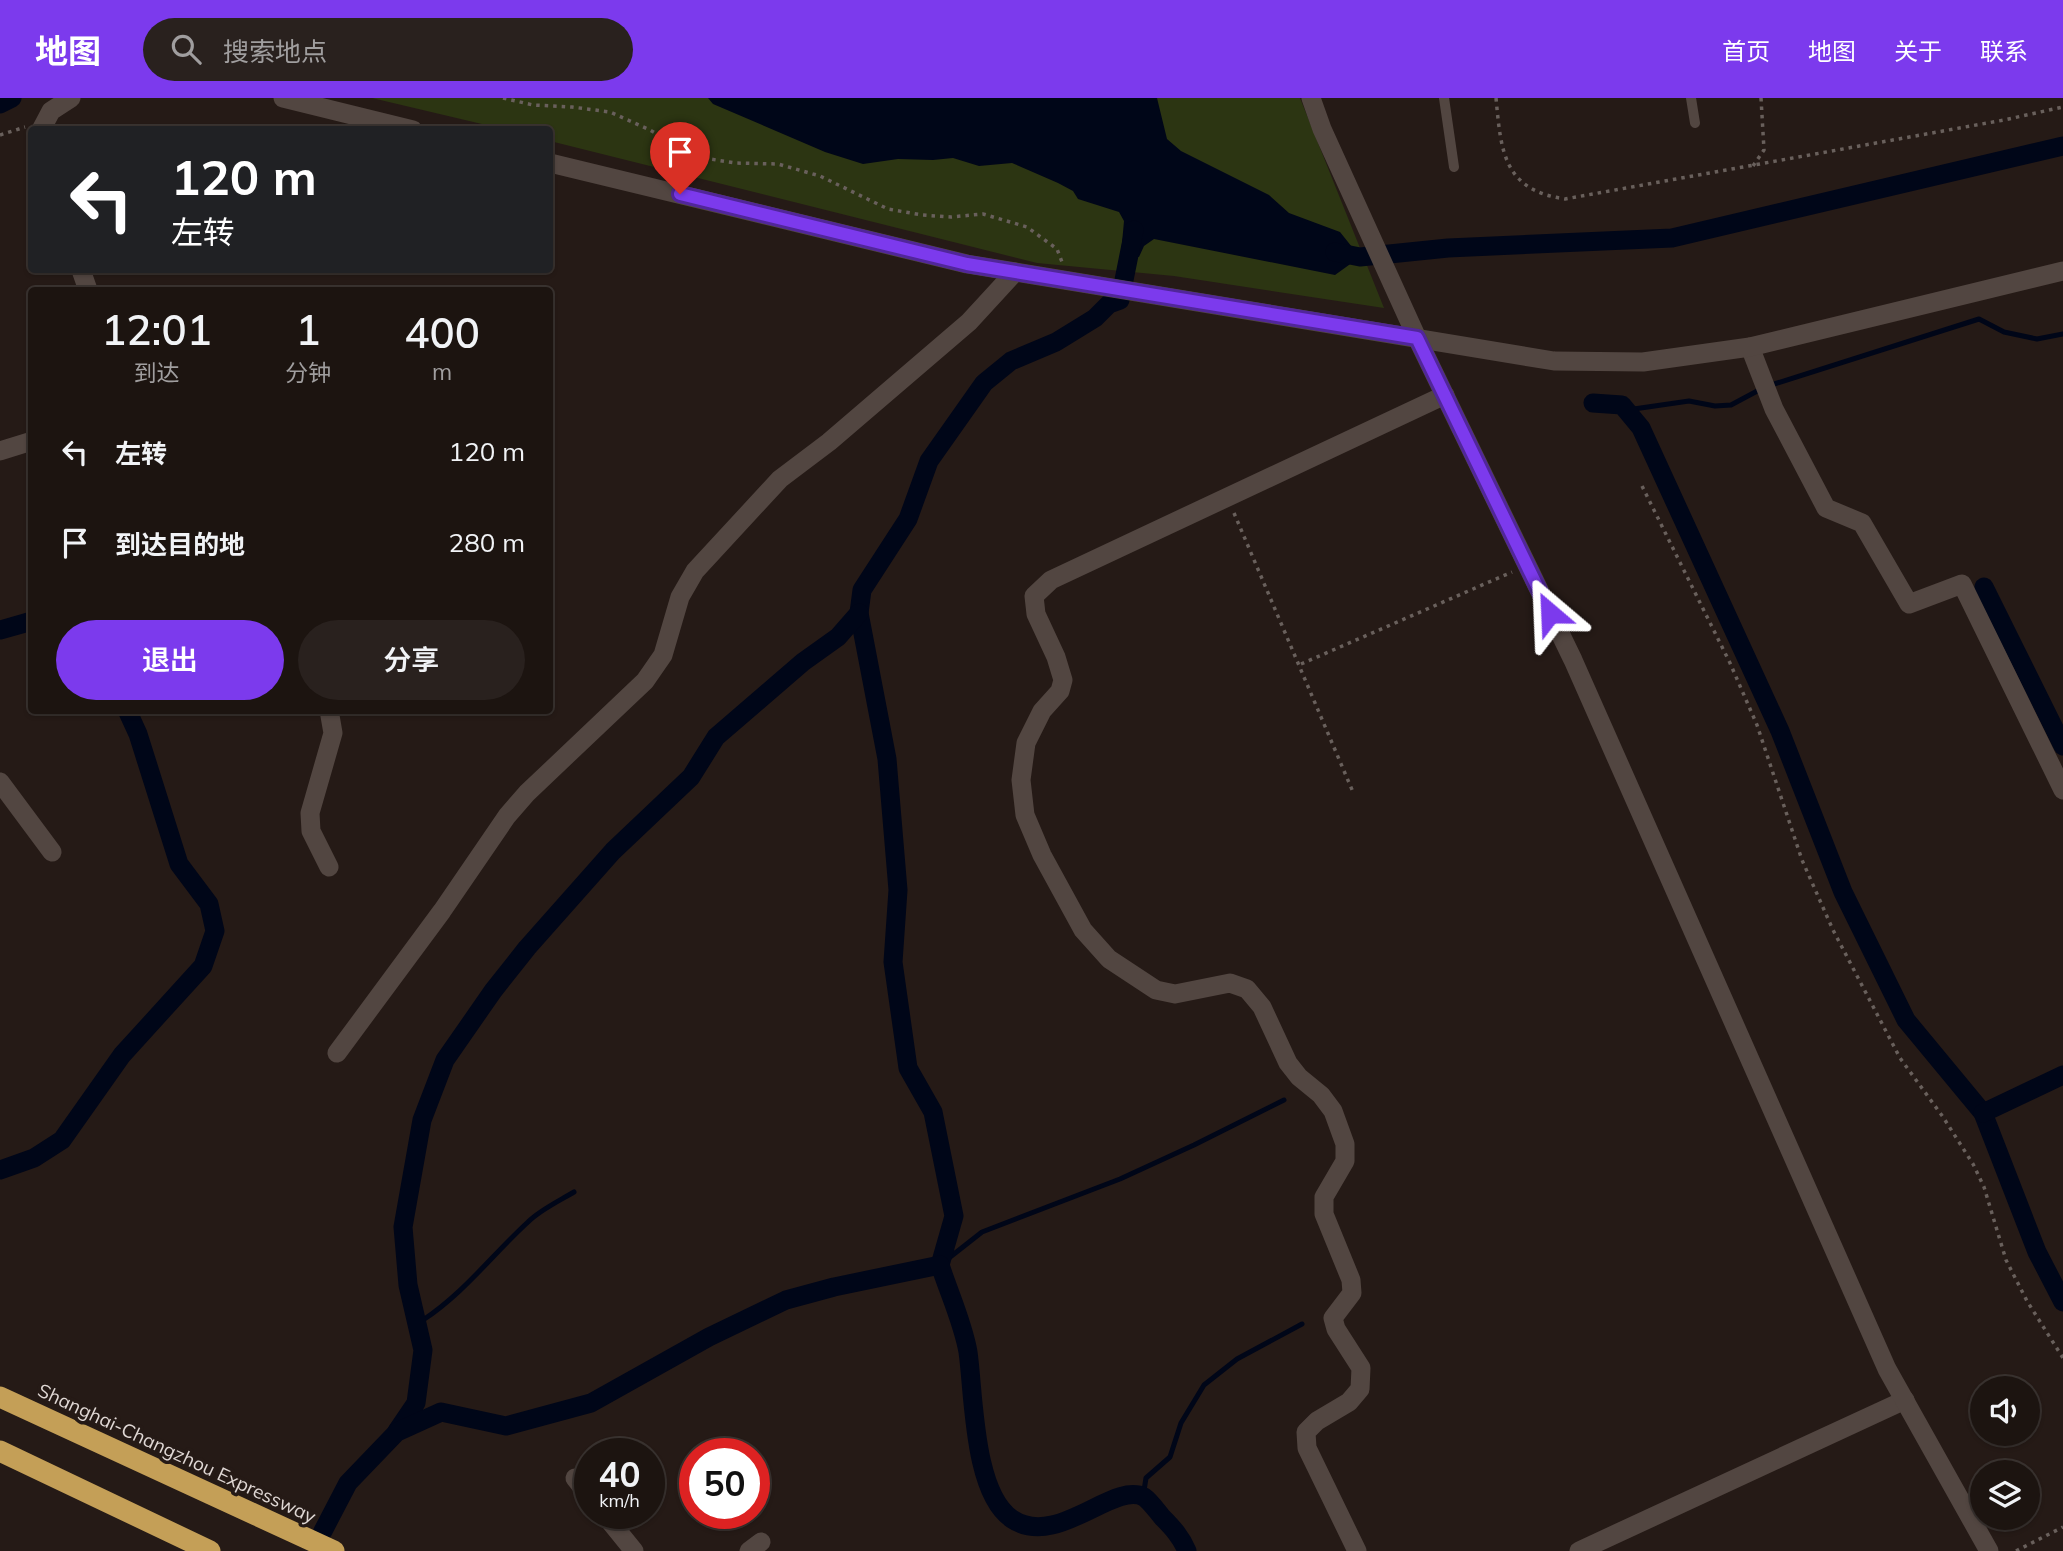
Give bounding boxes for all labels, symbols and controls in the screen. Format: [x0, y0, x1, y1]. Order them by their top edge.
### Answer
search box [143, 18, 633, 81]
text: 地图 [35, 30, 101, 71]
icon: search [167, 30, 205, 68]
text: 搜索地点 [223, 35, 327, 68]
text: 首页 [1722, 36, 1770, 66]
text: 地图 [1808, 36, 1856, 66]
text: 关于 [1894, 36, 1942, 66]
text: 联系 [1980, 36, 2028, 66]
pin [650, 122, 710, 194]
icon: arrive [661, 133, 699, 171]
text: 120 m [171, 146, 317, 207]
icon: left [56, 154, 147, 245]
text: 左转 [171, 212, 235, 252]
text: 12:01 [101, 303, 212, 356]
text: 1 [295, 303, 321, 356]
text: 400 [404, 306, 480, 359]
text: m [432, 357, 452, 386]
text: 到达 [134, 358, 180, 387]
text: 分钟 [285, 358, 331, 387]
icon: left [56, 433, 94, 471]
text: 120 m [449, 435, 525, 468]
text: 左转 [115, 437, 167, 470]
icon: arrive [56, 524, 94, 562]
text: 280 m [449, 526, 525, 559]
text: 到达目的地 [115, 528, 245, 561]
position arrow [1513, 576, 1587, 650]
button: 退出 [56, 620, 284, 700]
button: 分享 [298, 620, 525, 700]
map controls [1970, 1376, 2040, 1530]
button: sound [1970, 1376, 2040, 1446]
street label: Shanghai-Changzhou Expressway [34, 1378, 320, 1528]
speed limit sign: 50 [679, 1438, 770, 1529]
text: 40 [598, 1452, 641, 1496]
button: layers [1970, 1460, 2040, 1530]
text: km/h [599, 1489, 640, 1512]

